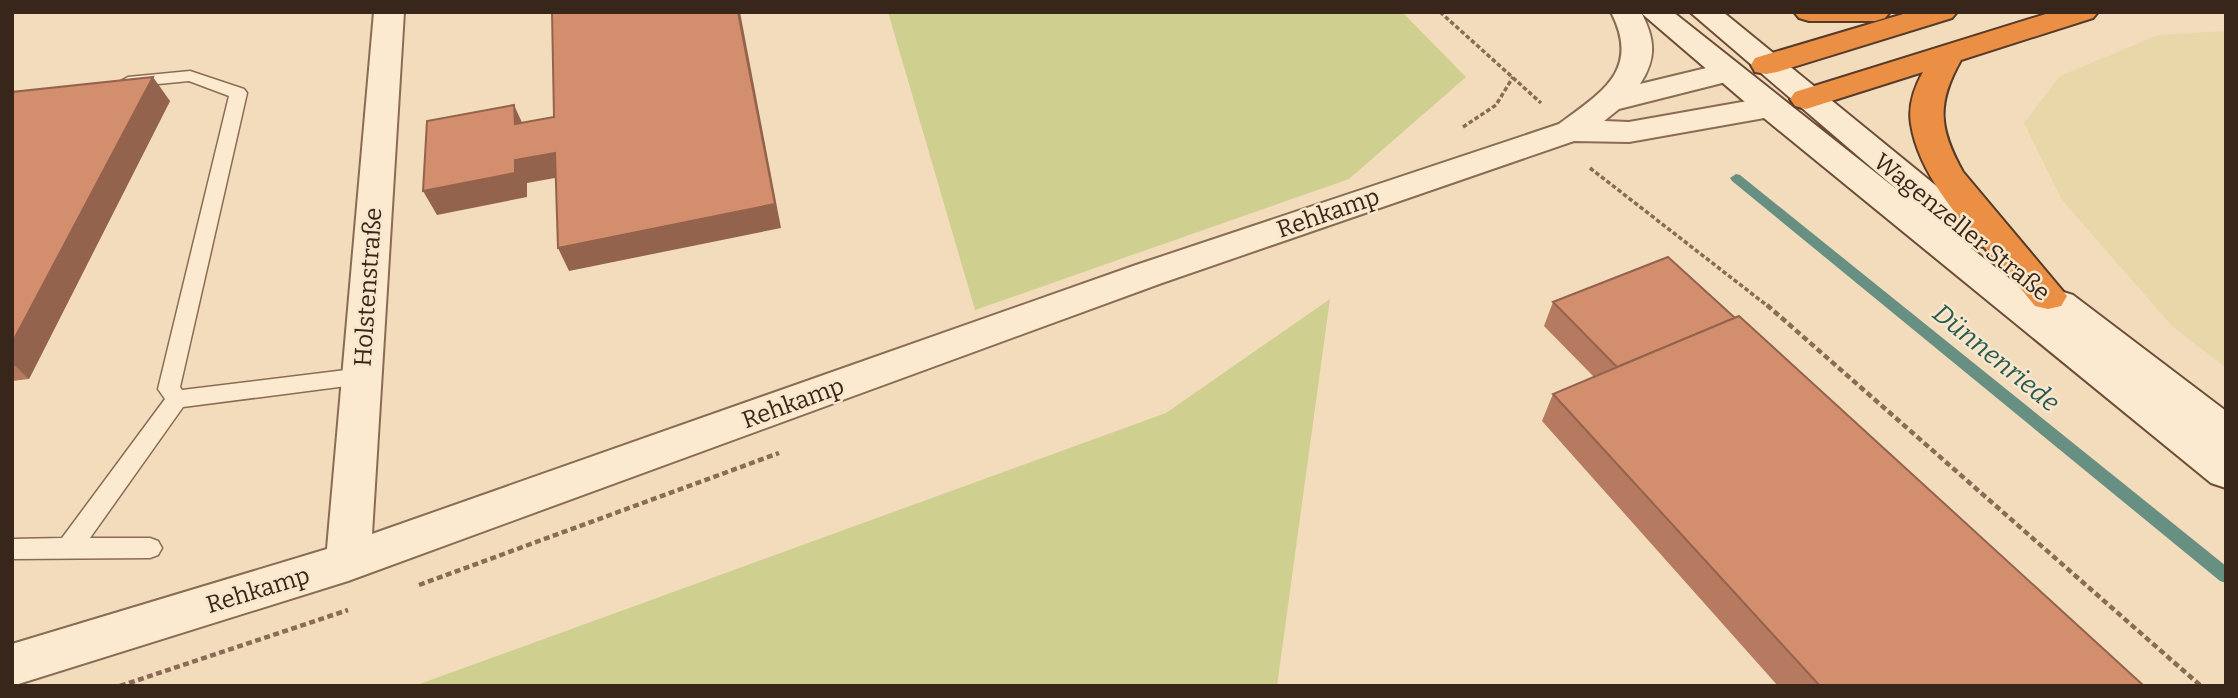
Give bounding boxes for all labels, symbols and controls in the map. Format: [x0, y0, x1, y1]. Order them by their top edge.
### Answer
street label: Wagenzeller Straße [1868, 147, 2056, 307]
street label: Rehkamp [1273, 182, 1383, 244]
street label: Holstenstraße [348, 207, 388, 367]
water label: Dünnenriede [1927, 298, 2065, 418]
street label: Rehkamp [738, 372, 848, 434]
street label: Rehkamp [203, 561, 313, 619]

